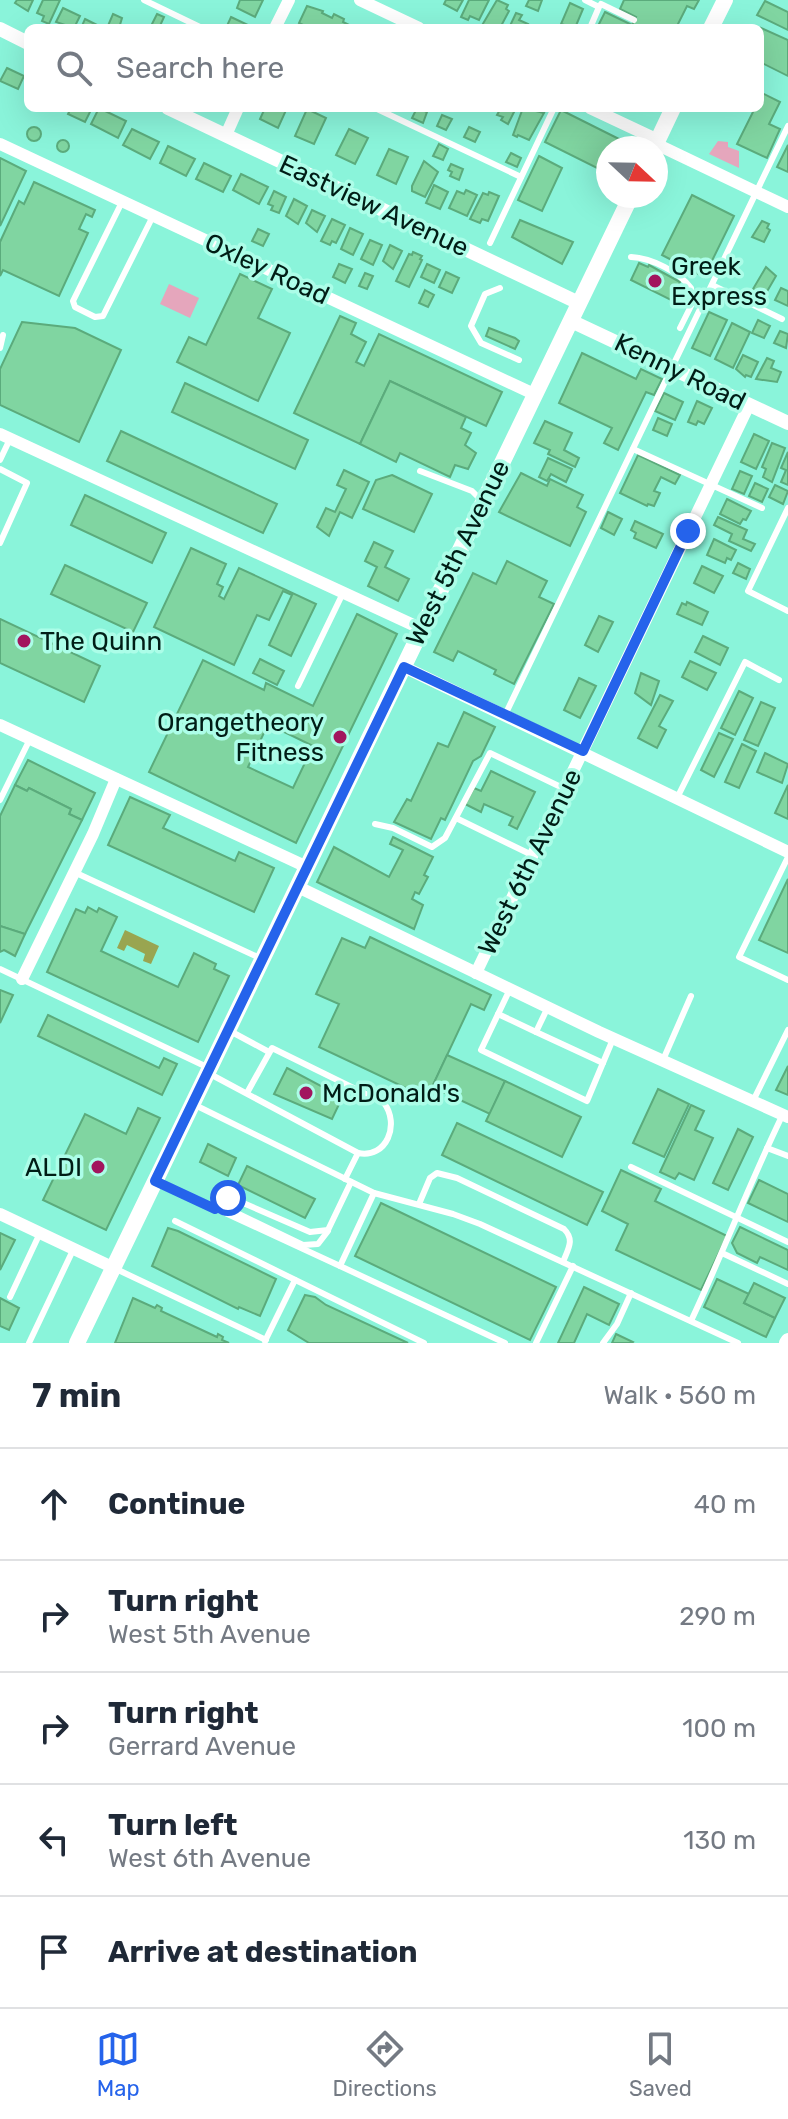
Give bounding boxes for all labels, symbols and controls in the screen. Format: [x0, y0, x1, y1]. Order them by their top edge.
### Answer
search box [24, 24, 764, 112]
icon: search [52, 46, 96, 90]
text: Search here [116, 50, 284, 86]
north arrow [596, 136, 668, 208]
street label: Eastview Avenue [274, 149, 474, 263]
street label: Oxley Road [200, 227, 334, 311]
place label: Greek Express [671, 251, 767, 312]
marker: Greek Express [646, 272, 664, 290]
street label: Kenny Road [609, 327, 751, 417]
street label: West 5th Avenue [400, 455, 516, 651]
route end [670, 513, 706, 549]
place label: The Quinn [40, 626, 162, 657]
marker: The Quinn [15, 632, 33, 650]
place label: Orangetheory Fitness [157, 707, 324, 768]
marker: Orangetheory Fitness [331, 728, 349, 746]
street label: West 6th Avenue [472, 764, 588, 960]
place label: McDonald's [322, 1078, 460, 1109]
marker: McDonald's [297, 1084, 315, 1102]
place label: ALDI [25, 1152, 82, 1183]
marker: ALDI [89, 1158, 107, 1176]
route start [210, 1180, 246, 1216]
text: 7 min [32, 1375, 121, 1416]
text: Walk · 560 m [603, 1380, 756, 1411]
icon: ahead [32, 1482, 76, 1526]
text: Continue [108, 1486, 245, 1522]
text: 40 m [694, 1489, 756, 1520]
text: Turn right [108, 1583, 259, 1619]
icon: right [32, 1594, 76, 1638]
text: 290 m [679, 1601, 756, 1632]
text: West 5th Avenue [108, 1619, 311, 1650]
text: Turn right [108, 1695, 259, 1731]
icon: right [32, 1706, 76, 1750]
text: 100 m [682, 1713, 756, 1744]
text: Gerrard Avenue [108, 1731, 296, 1762]
text: Turn left [108, 1807, 238, 1843]
icon: left [32, 1818, 76, 1862]
text: 130 m [683, 1825, 756, 1856]
text: West 6th Avenue [108, 1843, 311, 1874]
icon: arrive [32, 1930, 76, 1974]
text: Arrive at destination [108, 1934, 418, 1970]
tab: Map [96, 2027, 140, 2102]
tab: Directions [332, 2027, 437, 2102]
tab: Saved [629, 2027, 692, 2102]

